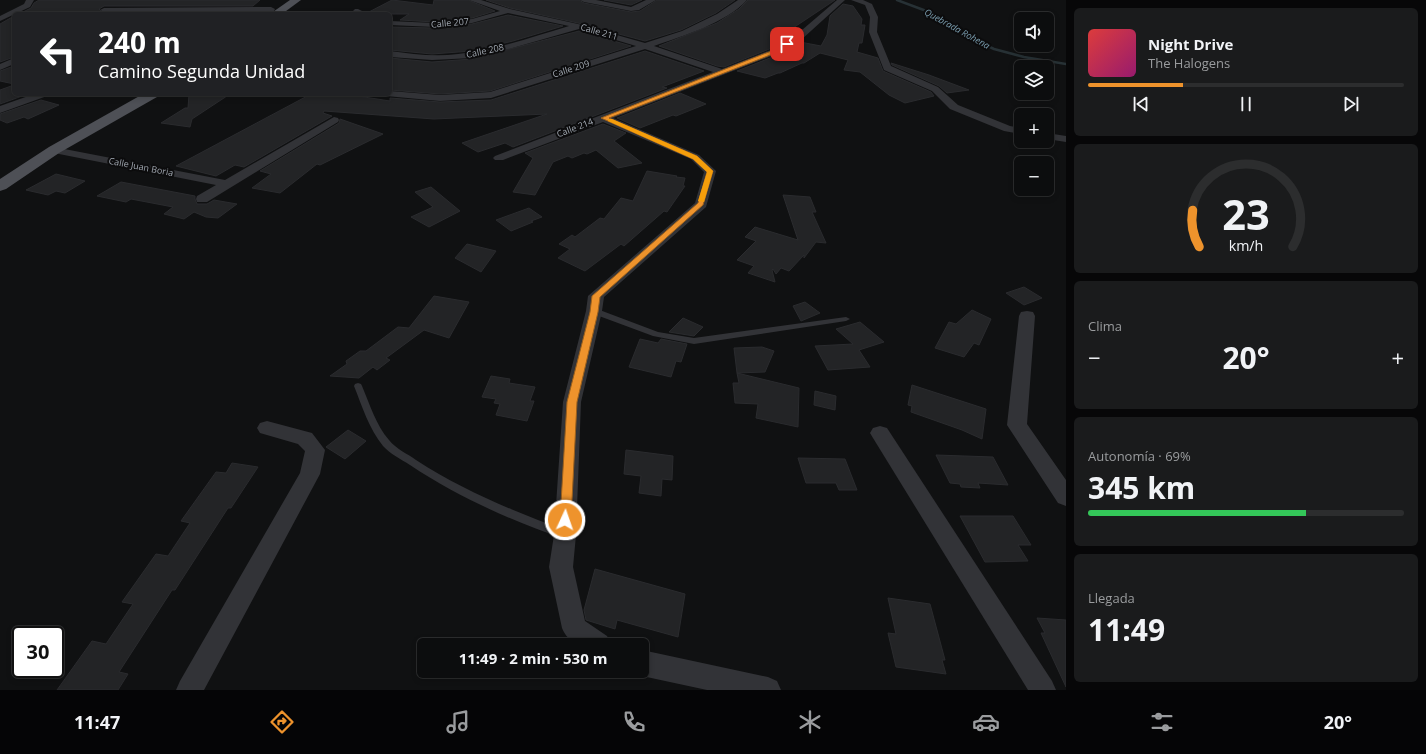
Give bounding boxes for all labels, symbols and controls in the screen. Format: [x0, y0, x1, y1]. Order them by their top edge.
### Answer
water label: Quebrada Rohena [922, 5, 992, 52]
map controls [1014, 12, 1054, 196]
button: sound [1014, 12, 1054, 52]
street label: Calle 207 [430, 14, 469, 31]
street label: Calle 211 [579, 20, 619, 43]
text: 240 m [98, 23, 181, 61]
pin [770, 27, 804, 61]
icon: left [32, 28, 84, 80]
icon: arrive [776, 33, 798, 55]
text: Night Drive [1148, 34, 1233, 54]
street label: Calle 208 [465, 40, 505, 61]
text: The Halogens [1148, 54, 1230, 72]
street label: Calle 209 [551, 56, 591, 81]
text: Camino Segunda Unidad [98, 59, 305, 83]
button: layers [1014, 60, 1054, 100]
icon: previous [1130, 93, 1152, 115]
icon: pause [1235, 93, 1257, 115]
icon: next [1340, 93, 1362, 115]
button: + [1014, 108, 1054, 148]
street label: Calle 214 [555, 115, 595, 140]
street label: Calle Juan Boria [108, 154, 175, 179]
button: − [1014, 156, 1054, 196]
text: 23 [1222, 185, 1270, 241]
text: km/h [1229, 235, 1263, 254]
text: Clima [1088, 317, 1122, 335]
text: 20° [1222, 337, 1270, 378]
text: − [1088, 342, 1101, 372]
text: + [1391, 342, 1404, 372]
text: Autonomía · 69% [1088, 447, 1191, 465]
text: 345 km [1088, 467, 1195, 508]
position arrow [544, 499, 586, 541]
text: Llegada [1088, 589, 1135, 607]
text: 11:49 [1088, 609, 1165, 650]
speed limit sign: 30 [12, 626, 64, 678]
text: 11:49 · 2 min · 530 m [459, 648, 607, 668]
icon: directions [268, 708, 296, 736]
icon: music [444, 708, 472, 736]
icon: phone [620, 708, 648, 736]
icon: climate [796, 708, 824, 736]
icon: car [972, 708, 1000, 736]
icon: filters [1148, 708, 1176, 736]
text: 11:47 [74, 710, 120, 734]
text: 20° [1324, 710, 1352, 734]

